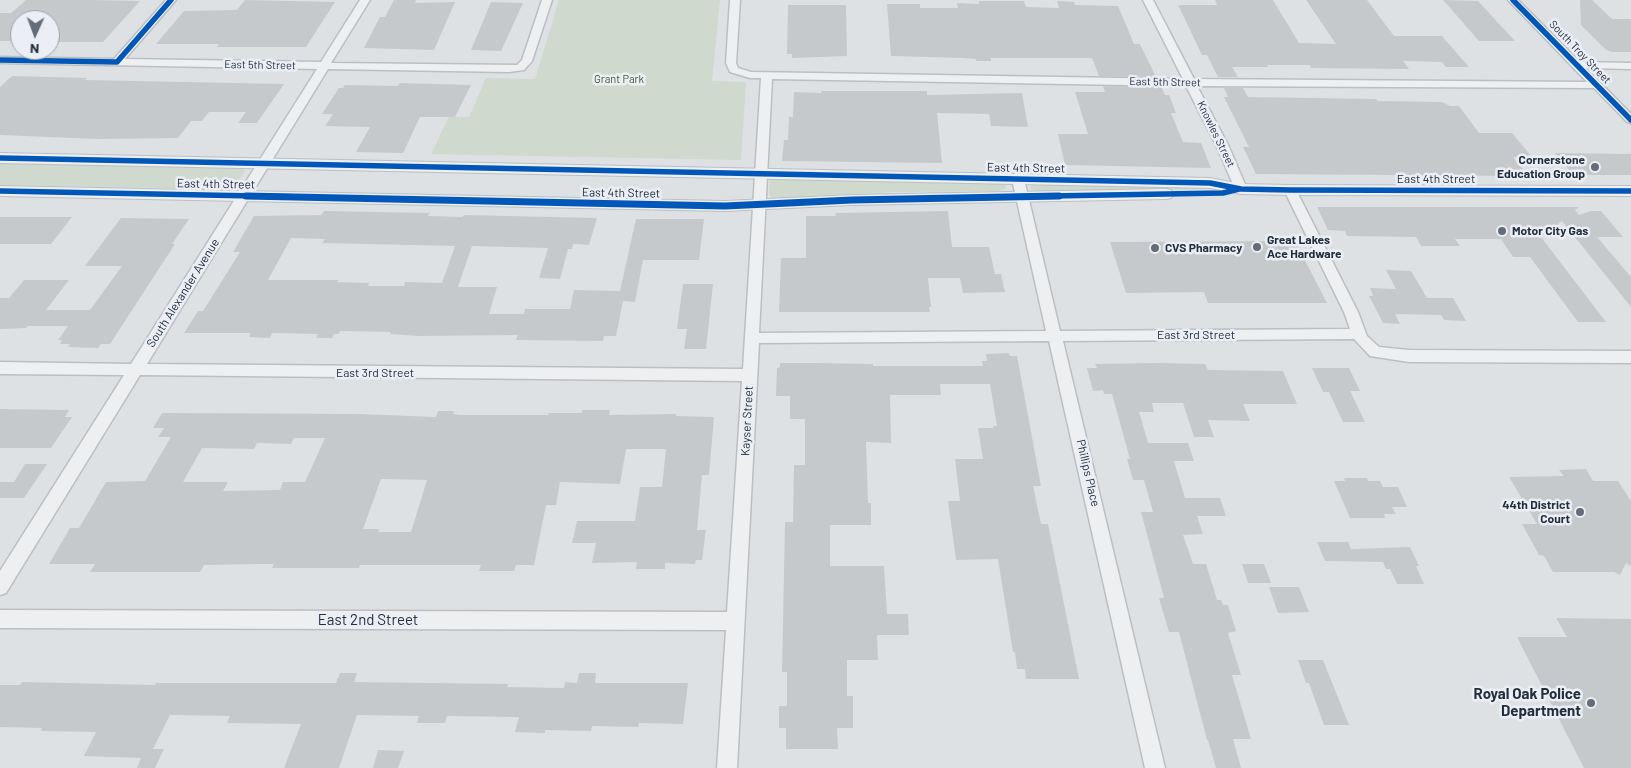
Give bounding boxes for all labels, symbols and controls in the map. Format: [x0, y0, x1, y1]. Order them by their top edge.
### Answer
north arrow [10, 10, 60, 60]
street label: South Troy Street [1546, 18, 1614, 86]
text: N [30, 41, 39, 58]
street label: East 5th Street [224, 58, 296, 72]
park label: Grant Park [594, 72, 644, 86]
street label: East 5th Street [1129, 75, 1201, 89]
street label: Knowles Street [1194, 99, 1238, 169]
place label: Cornerstone Education Group [1497, 153, 1585, 181]
street label: East 4th Street [987, 160, 1065, 176]
marker: Cornerstone Education Group [1589, 161, 1601, 173]
street label: East 4th Street [1397, 172, 1475, 186]
street label: East 4th Street [177, 176, 255, 192]
street label: East 4th Street [582, 185, 660, 201]
place label: Motor City Gas [1512, 224, 1588, 238]
marker: Motor City Gas [1496, 225, 1508, 237]
place label: Great Lakes Ace Hardware [1267, 233, 1342, 261]
street label: South Alexander Avenue [144, 236, 222, 350]
place label: CVS Pharmacy [1165, 241, 1242, 255]
marker: Great Lakes Ace Hardware [1251, 241, 1263, 253]
marker: CVS Pharmacy [1149, 242, 1161, 254]
street label: East 3rd Street [1157, 328, 1235, 342]
street label: East 3rd Street [336, 366, 414, 380]
street label: Kayser Street [738, 386, 756, 456]
street label: Phillips Place [1073, 438, 1103, 508]
place label: 44th District Court [1502, 498, 1570, 526]
marker: 44th District Court [1574, 506, 1586, 518]
street label: East 2nd Street [318, 611, 418, 629]
place label: Royal Oak Police Department [1474, 685, 1581, 720]
marker: Royal Oak Police Department [1585, 697, 1597, 709]

